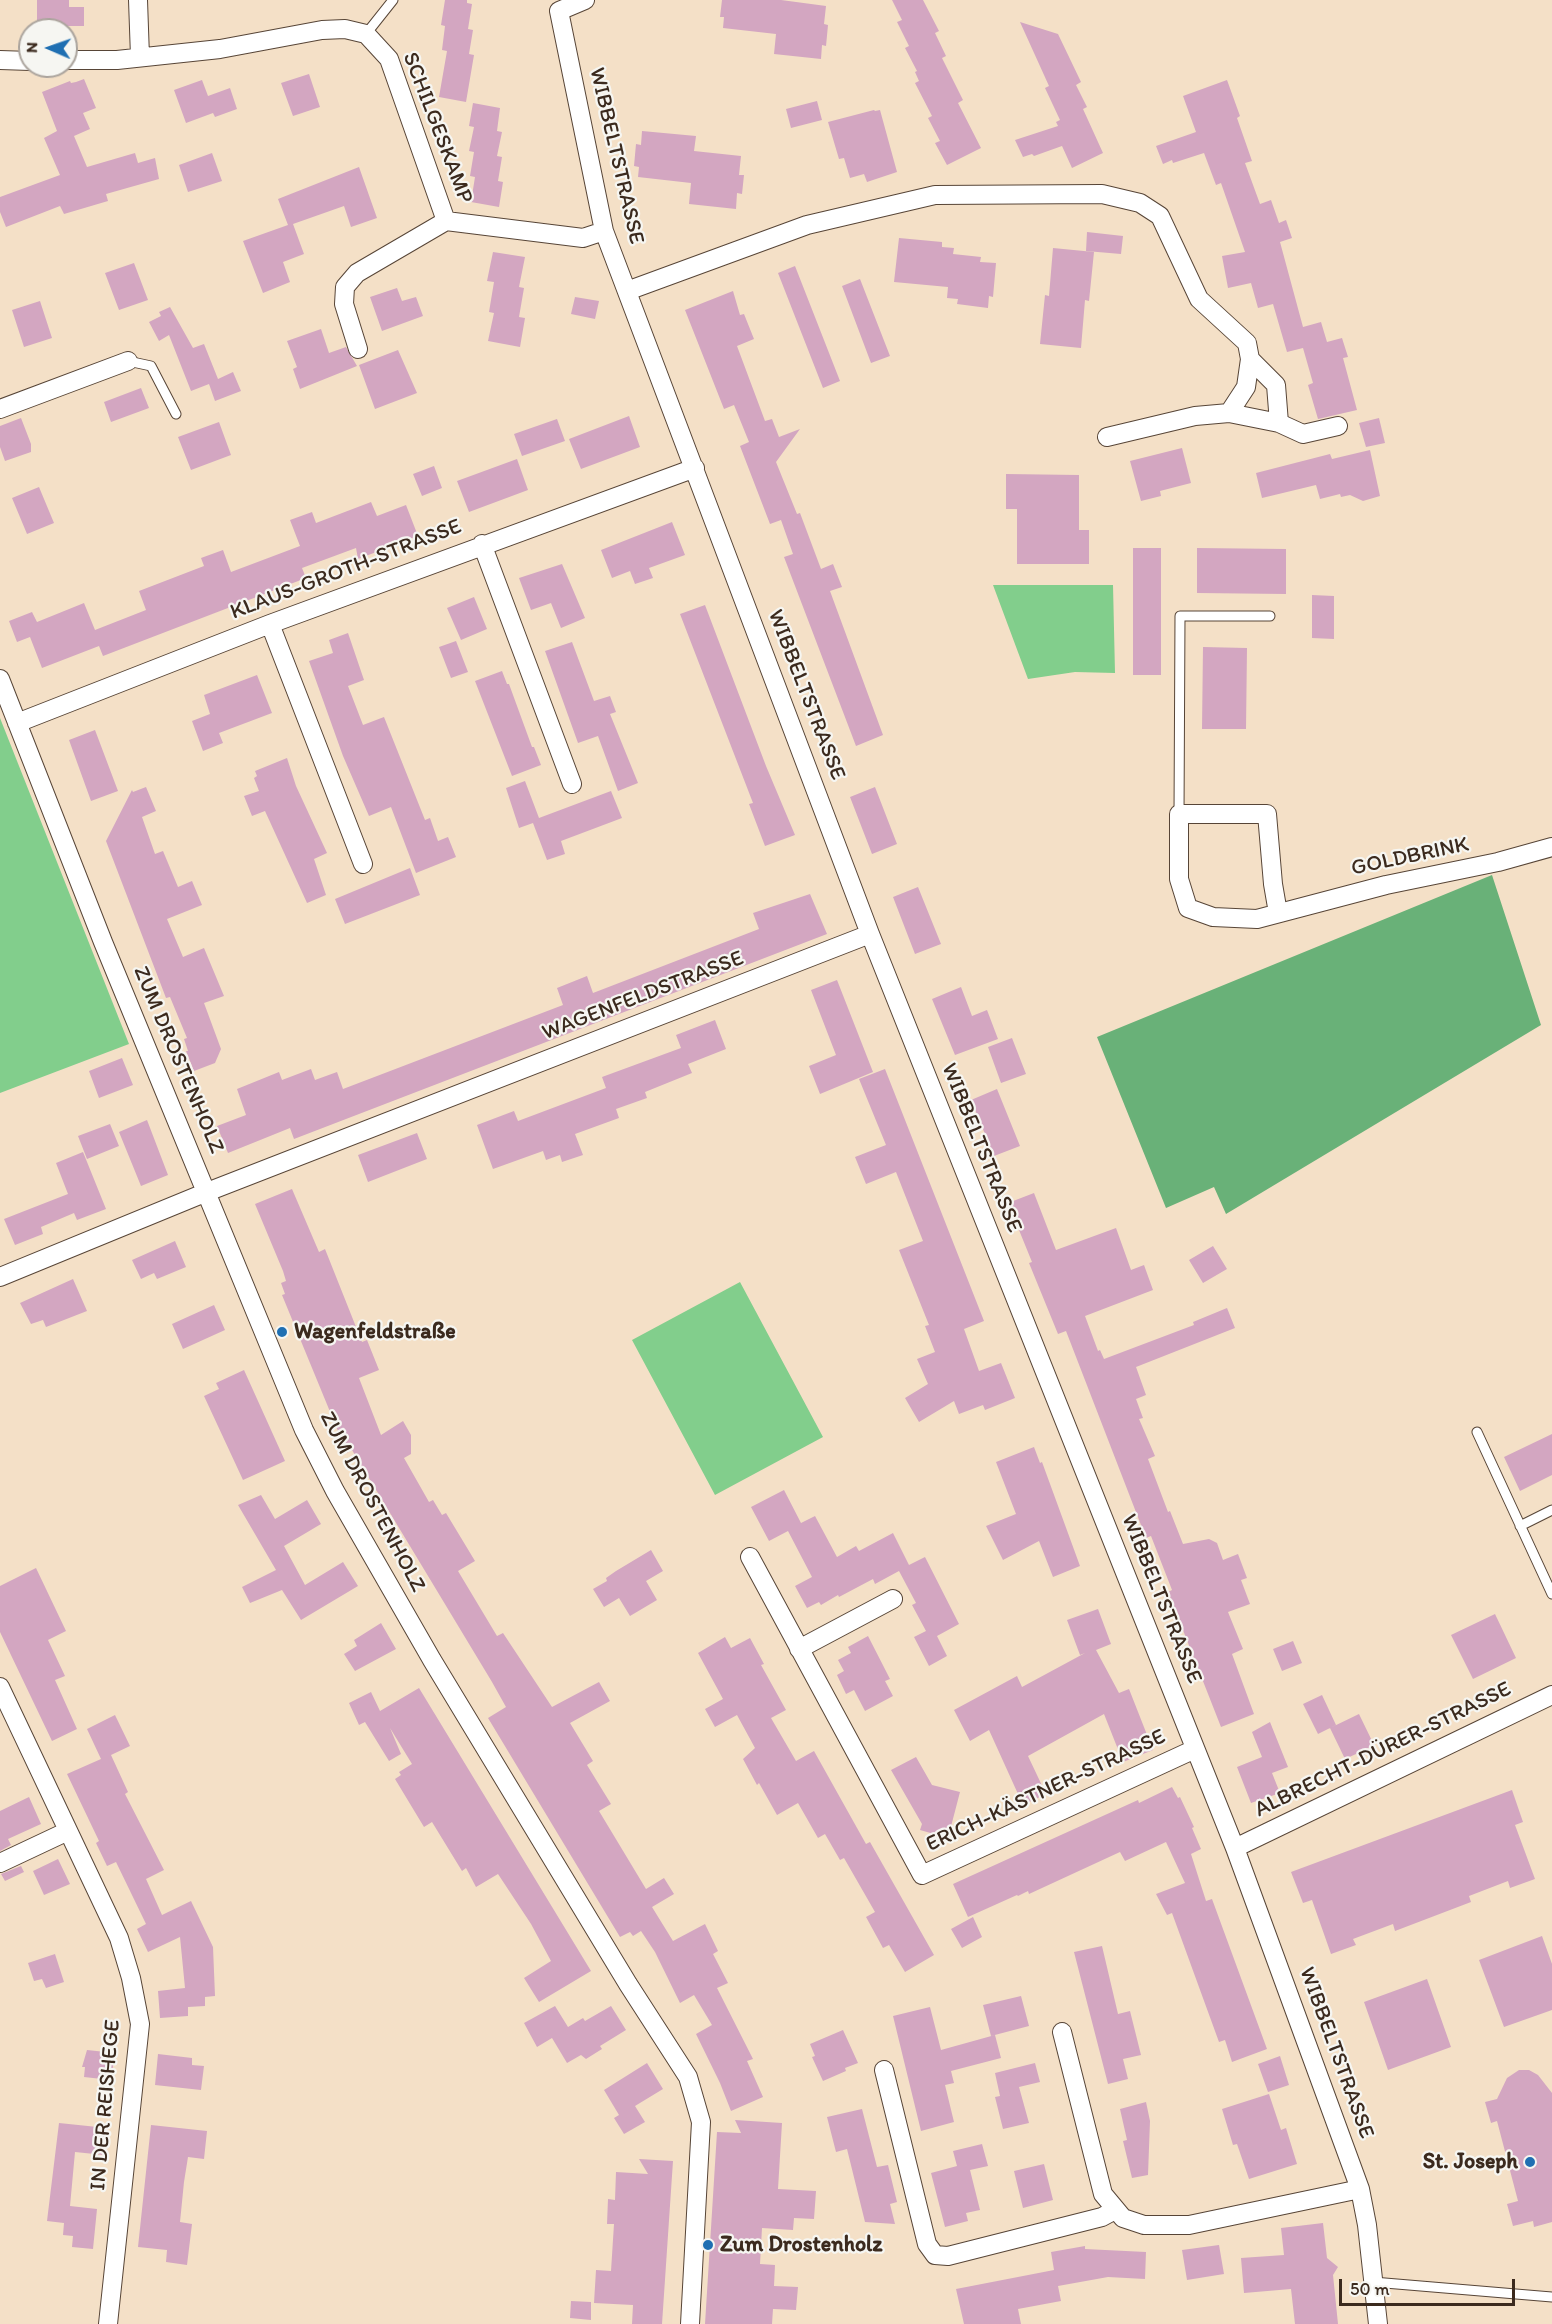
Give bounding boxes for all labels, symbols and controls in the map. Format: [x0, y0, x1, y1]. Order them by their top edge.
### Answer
north arrow [18, 18, 78, 78]
text: N [22, 42, 41, 53]
street label: SCHILGESKAMP [396, 49, 478, 207]
street label: WIBBELTSTRASSE [583, 65, 649, 247]
street label: KLAUS-GROTH-STRASSE [227, 514, 465, 626]
street label: WIBBELTSTRASSE [761, 606, 851, 784]
street label: GOLDBRINK [1349, 832, 1471, 882]
street label: WAGENFELDSTRASSE [539, 945, 747, 1047]
street label: ZUM DROSTENHOLZ [127, 963, 229, 1157]
street label: WIBBELTSTRASSE [935, 1059, 1027, 1237]
place label: Wagenfeldstraße [294, 1319, 456, 1345]
marker: Wagenfeldstraße [275, 1325, 289, 1339]
street label: ZUM DROSTENHOLZ [313, 1407, 431, 1597]
street label: WIBBELTSTRASSE [1115, 1510, 1207, 1688]
street label: ALBRECHT-DÜRER-STRASSE [1250, 1676, 1516, 1824]
street label: ERICH-KÄSTNER-STRASSE [922, 1724, 1170, 1858]
street label: WIBBELTSTRASSE [1293, 1964, 1379, 2142]
street label: IN DER REISHEGE [85, 2018, 127, 2192]
place label: St. Joseph [1423, 2149, 1518, 2175]
marker: St. Joseph [1523, 2155, 1537, 2169]
place label: Zum Drostenholz [720, 2232, 882, 2258]
marker: Zum Drostenholz [701, 2238, 715, 2252]
scale bar [1342, 2267, 1518, 2305]
text: 50 m [1350, 2278, 1390, 2300]

